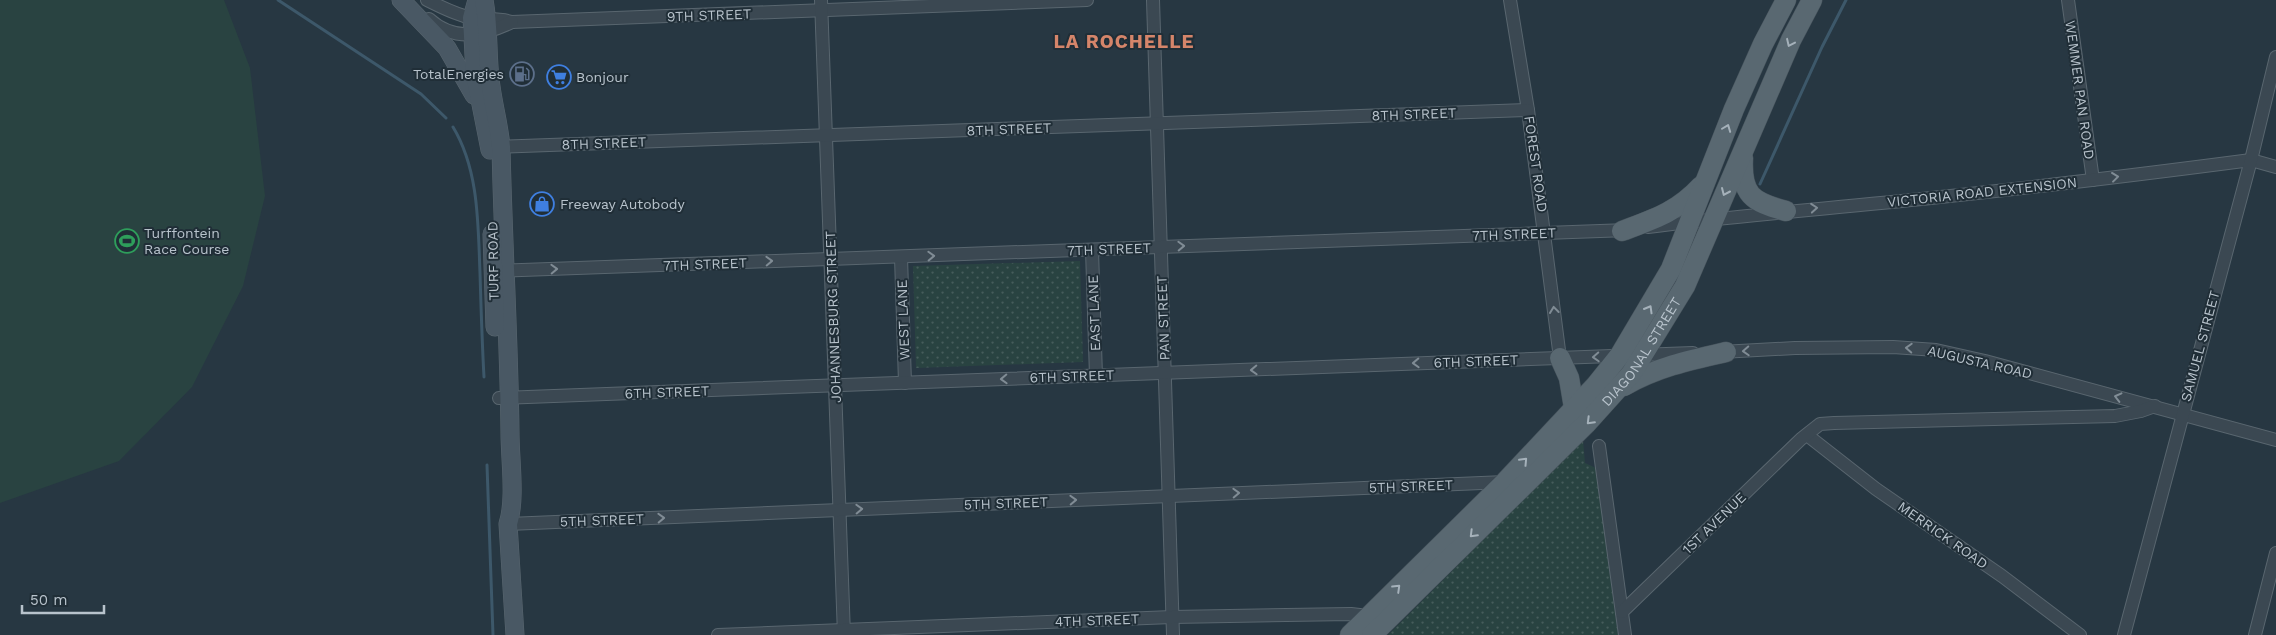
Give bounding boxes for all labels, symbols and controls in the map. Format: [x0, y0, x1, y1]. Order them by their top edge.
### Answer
street label: 9TH STREET [666, 6, 752, 24]
street label: WEMMER PAN ROAD [2062, 19, 2098, 161]
district label: LA ROCHELLE [1053, 30, 1195, 53]
one-way arrow [1786, 38, 1796, 47]
fuel station icon: TotalEnergies [509, 61, 535, 87]
supermarket icon: Bonjour [546, 64, 572, 90]
place label: TotalEnergies [413, 66, 504, 82]
place label: Bonjour [576, 69, 629, 85]
street label: 8TH STREET [1371, 105, 1457, 123]
street label: FOREST ROAD [1521, 115, 1551, 213]
street label: 8TH STREET [966, 120, 1052, 138]
one-way arrow [1721, 124, 1731, 133]
street label: 8TH STREET [561, 134, 647, 152]
one-way arrow [2110, 173, 2119, 183]
street label: VICTORIA ROAD EXTENSION [1886, 174, 2078, 210]
one-way arrow [1721, 187, 1732, 196]
shop icon: Freeway Autobody [529, 191, 555, 217]
place label: Freeway Autobody [560, 196, 686, 212]
one-way arrow [1810, 203, 1818, 214]
street label: TURF ROAD [484, 221, 502, 301]
place label: Turffontein Race Course [144, 225, 229, 257]
street label: 7TH STREET [1472, 225, 1557, 243]
sports icon: Turffontein Race Course [114, 228, 140, 254]
street label: JOHANNESBURG STREET [822, 230, 844, 403]
street label: 7TH STREET [1067, 240, 1152, 258]
one-way arrow [1177, 241, 1185, 252]
one-way arrow [927, 250, 935, 261]
street label: 7TH STREET [663, 255, 748, 273]
one-way arrow [765, 256, 773, 267]
one-way arrow [550, 264, 558, 274]
street label: EAST LANE [1085, 275, 1103, 351]
street label: PAN STREET [1154, 275, 1172, 361]
street label: WEST LANE [894, 279, 912, 361]
street label: SAMUEL STREET [2177, 288, 2223, 403]
street label: DIAGONAL STREET [1598, 294, 1684, 409]
one-way arrow [1550, 305, 1560, 314]
one-way arrow [1643, 305, 1653, 314]
street label: AUGUSTA ROAD [1926, 342, 2034, 382]
one-way arrow [1905, 343, 1913, 354]
one-way arrow [1742, 345, 1750, 356]
one-way arrow [1592, 351, 1600, 362]
street label: 6TH STREET [1433, 352, 1519, 370]
one-way arrow [1412, 358, 1420, 369]
one-way arrow [1250, 364, 1258, 375]
street label: 6TH STREET [1029, 367, 1115, 385]
one-way arrow [1000, 374, 1008, 384]
street label: 6TH STREET [624, 383, 710, 401]
one-way arrow [2114, 392, 2122, 402]
one-way arrow [1587, 415, 1596, 424]
one-way arrow [1518, 458, 1527, 467]
street label: 5TH STREET [1369, 477, 1454, 495]
one-way arrow [1232, 488, 1240, 499]
street label: 1ST AVENUE [1679, 489, 1749, 557]
street label: 5TH STREET [964, 494, 1049, 512]
one-way arrow [1070, 495, 1078, 506]
street label: MERRICK ROAD [1895, 498, 1991, 572]
one-way arrow [855, 504, 863, 515]
street label: 5TH STREET [560, 511, 645, 529]
one-way arrow [658, 512, 666, 523]
one-way arrow [1470, 528, 1479, 537]
scale bar [22, 582, 105, 614]
one-way arrow [1391, 585, 1400, 594]
text: 50 m [30, 591, 67, 609]
street label: 4TH STREET [1055, 611, 1140, 629]

